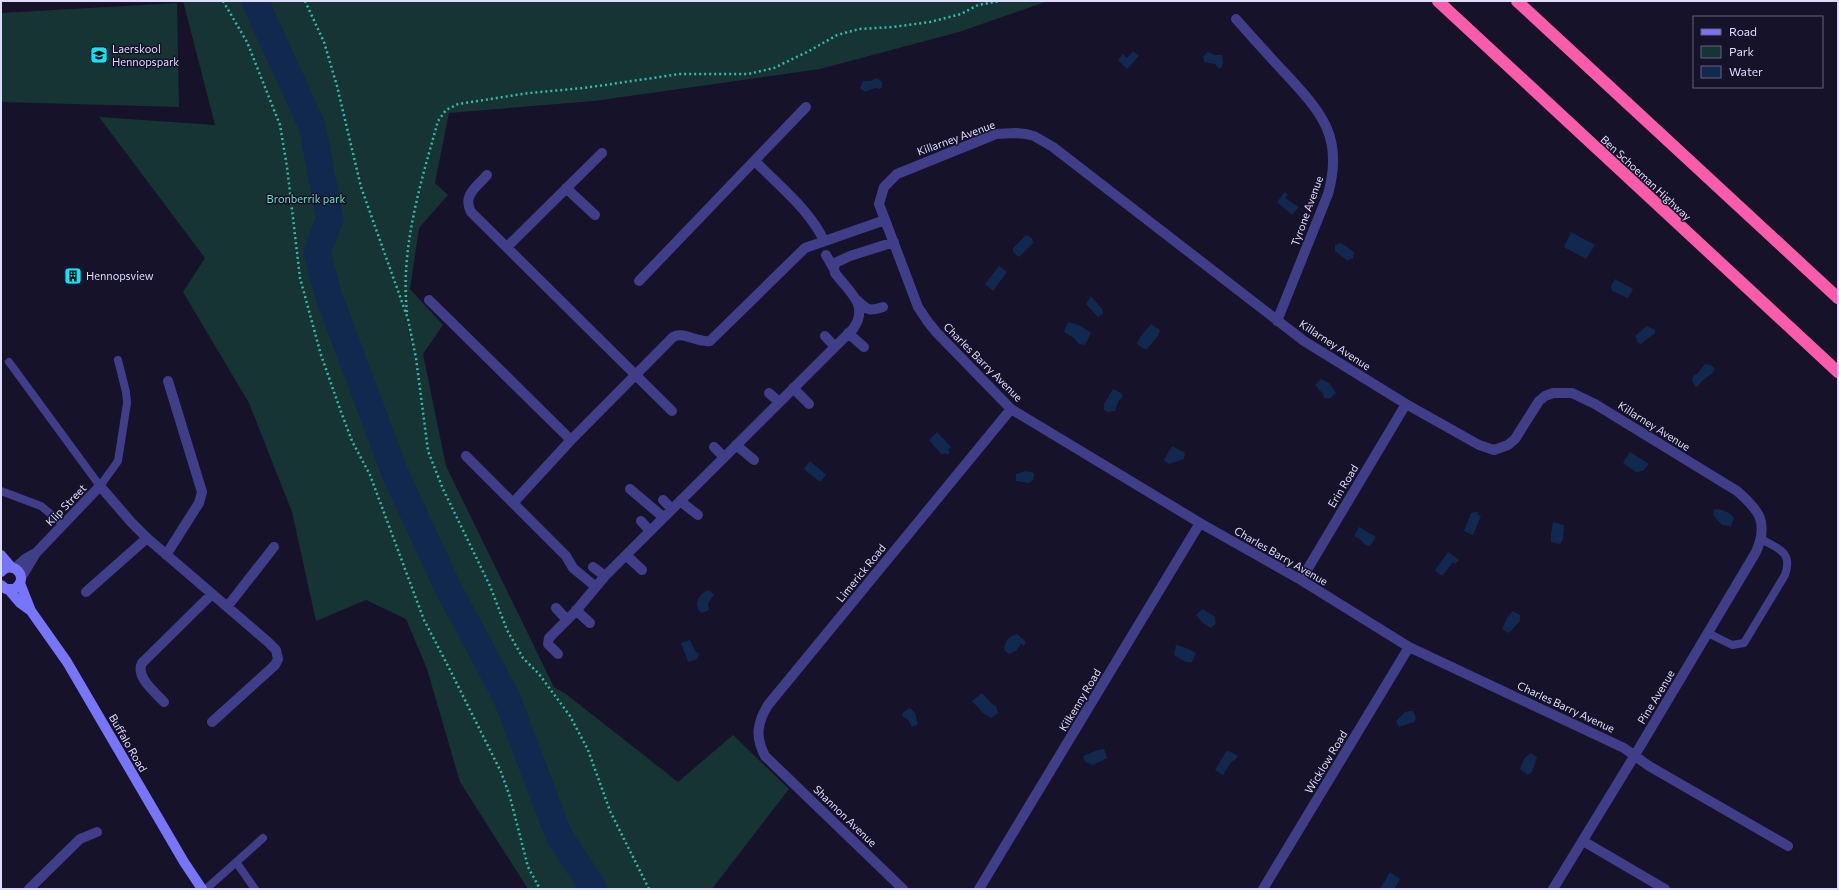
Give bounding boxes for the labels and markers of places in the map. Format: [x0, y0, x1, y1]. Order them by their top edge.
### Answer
place label: Laerskool Hennopspark [112, 42, 179, 68]
school or university icon: Laerskool Hennopspark [89, 45, 109, 65]
building icon: Hennopsview [63, 266, 83, 286]
place label: Hennopsview [86, 269, 154, 282]

